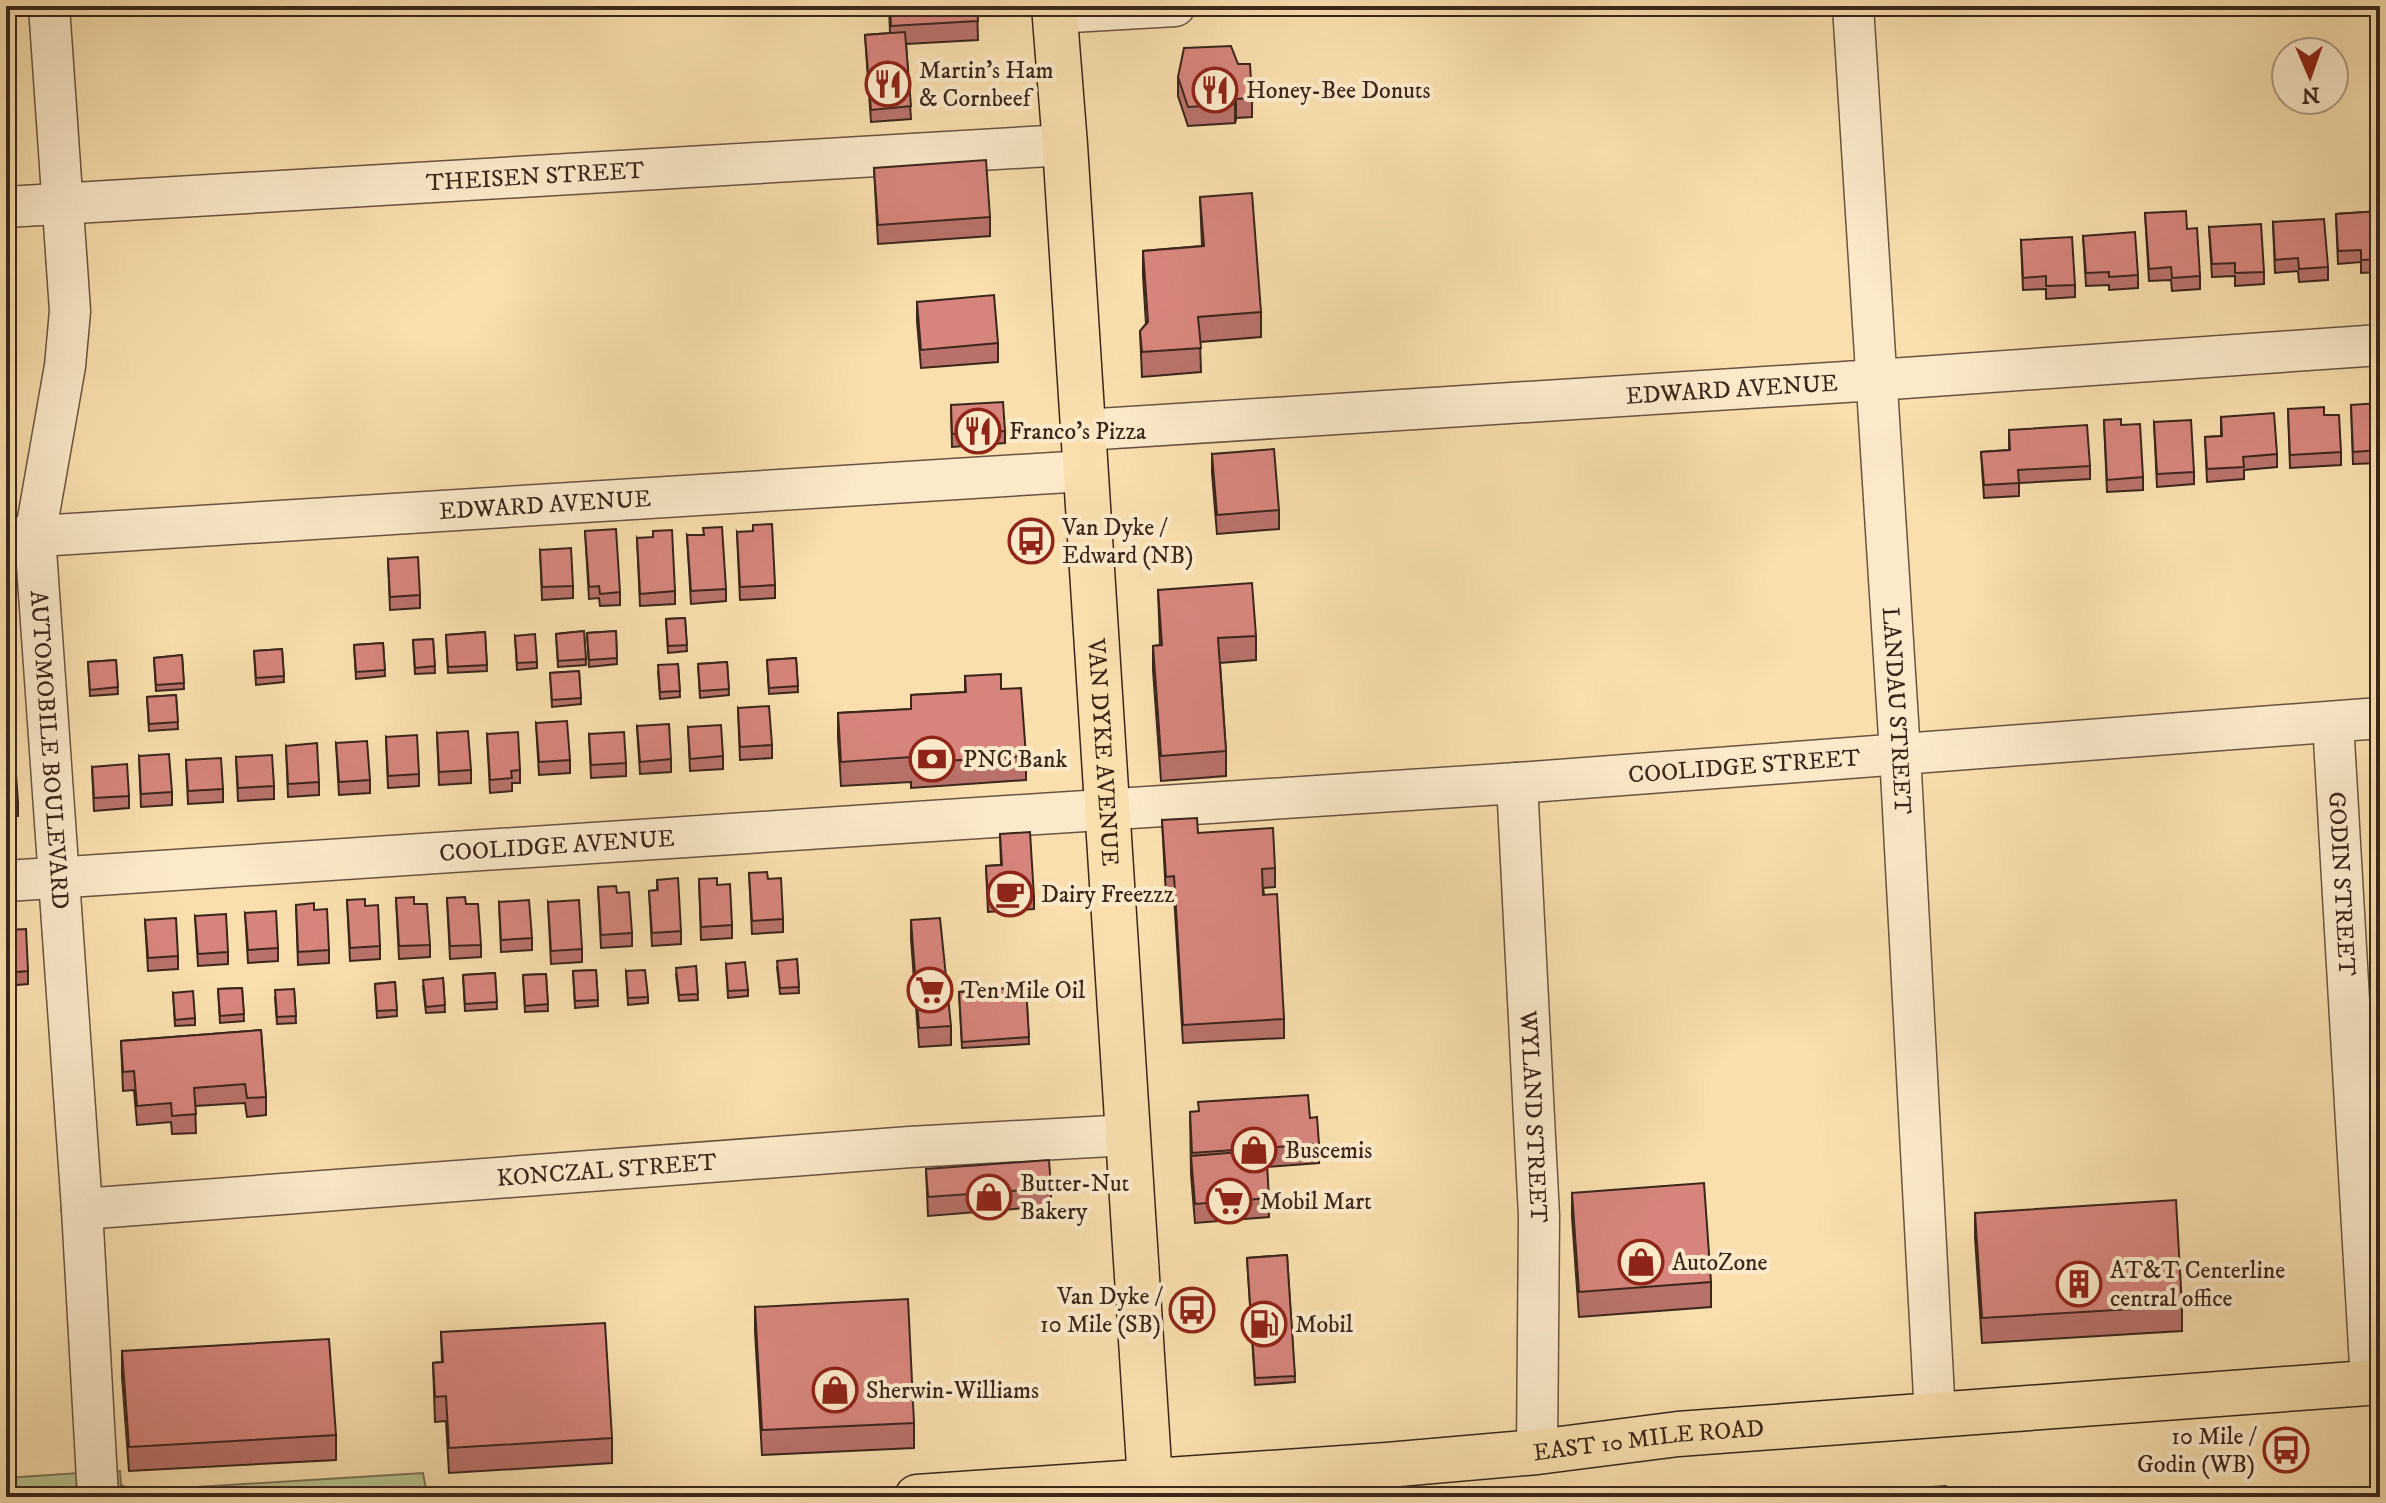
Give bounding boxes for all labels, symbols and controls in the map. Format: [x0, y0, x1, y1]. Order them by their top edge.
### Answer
north arrow [2270, 36, 2350, 116]
place label: Martin's Ham & Cornbeef [919, 56, 1054, 114]
restaurant icon: Martin's Ham & Cornbeef [864, 60, 912, 108]
restaurant icon: Honey-Bee Donuts [1191, 66, 1239, 114]
place label: Honey-Bee Donuts [1246, 76, 1430, 106]
text: N [2301, 81, 2320, 108]
street label: THEISEN STREET [425, 156, 645, 198]
street label: EDWARD AVENUE [1625, 368, 1839, 412]
restaurant icon: Franco's Pizza [954, 407, 1002, 455]
place label: Franco's Pizza [1009, 417, 1147, 447]
street label: EDWARD AVENUE [438, 484, 652, 527]
place label: Van Dyke / Edward (NB) [1061, 513, 1193, 571]
bus stop icon: Van Dyke / Edward (NB) [1007, 517, 1055, 565]
street label: AUTOMOBILE BOULEVARD [23, 589, 75, 910]
street label: LANDAU STREET [1875, 606, 1917, 815]
street label: VAN DYKE AVENUE [1080, 637, 1125, 867]
bank icon: PNC Bank [908, 735, 956, 783]
street label: COOLIDGE STREET [1627, 743, 1861, 791]
place label: PNC Bank [963, 745, 1067, 775]
street label: GODIN STREET [2321, 791, 2362, 977]
street label: COOLIDGE AVENUE [438, 824, 676, 869]
cafe icon: Dairy Freezzz [986, 870, 1034, 918]
place label: Dairy Freezzz [1041, 880, 1175, 910]
supermarket icon: Ten Mile Oil [906, 966, 954, 1014]
place label: Ten Mile Oil [961, 976, 1086, 1006]
street label: WYLAND STREET [1513, 1009, 1553, 1223]
shop icon: Buscemis [1230, 1126, 1278, 1174]
place label: Buscemis [1285, 1136, 1372, 1166]
street label: KONCZAL STREET [496, 1148, 718, 1194]
place label: Butter-Nut Bakery [1020, 1169, 1130, 1227]
shop icon: Butter-Nut Bakery [965, 1173, 1013, 1221]
supermarket icon: Mobil Mart [1205, 1177, 1253, 1225]
place label: Mobil Mart [1260, 1187, 1372, 1217]
shop icon: AutoZone [1617, 1238, 1665, 1286]
place label: AutoZone [1672, 1248, 1768, 1278]
place label: AT&T Centerline central office [2110, 1256, 2285, 1314]
building icon: AT&T Centerline central office [2055, 1260, 2103, 1308]
place label: Van Dyke / 10 Mile (SB) [1040, 1282, 1163, 1340]
bus stop icon: Van Dyke / 10 Mile (SB) [1168, 1286, 1216, 1334]
fuel station icon: Mobil [1240, 1300, 1288, 1348]
place label: Mobil [1295, 1310, 1354, 1340]
shop icon: Sherwin-Williams [811, 1366, 859, 1414]
place label: Sherwin-Williams [866, 1376, 1039, 1406]
street label: EAST 10 MILE ROAD [1532, 1414, 1765, 1468]
place label: 10 Mile / Godin (WB) [2137, 1422, 2257, 1480]
bus stop icon: 10 Mile / Godin (WB) [2262, 1426, 2310, 1474]

